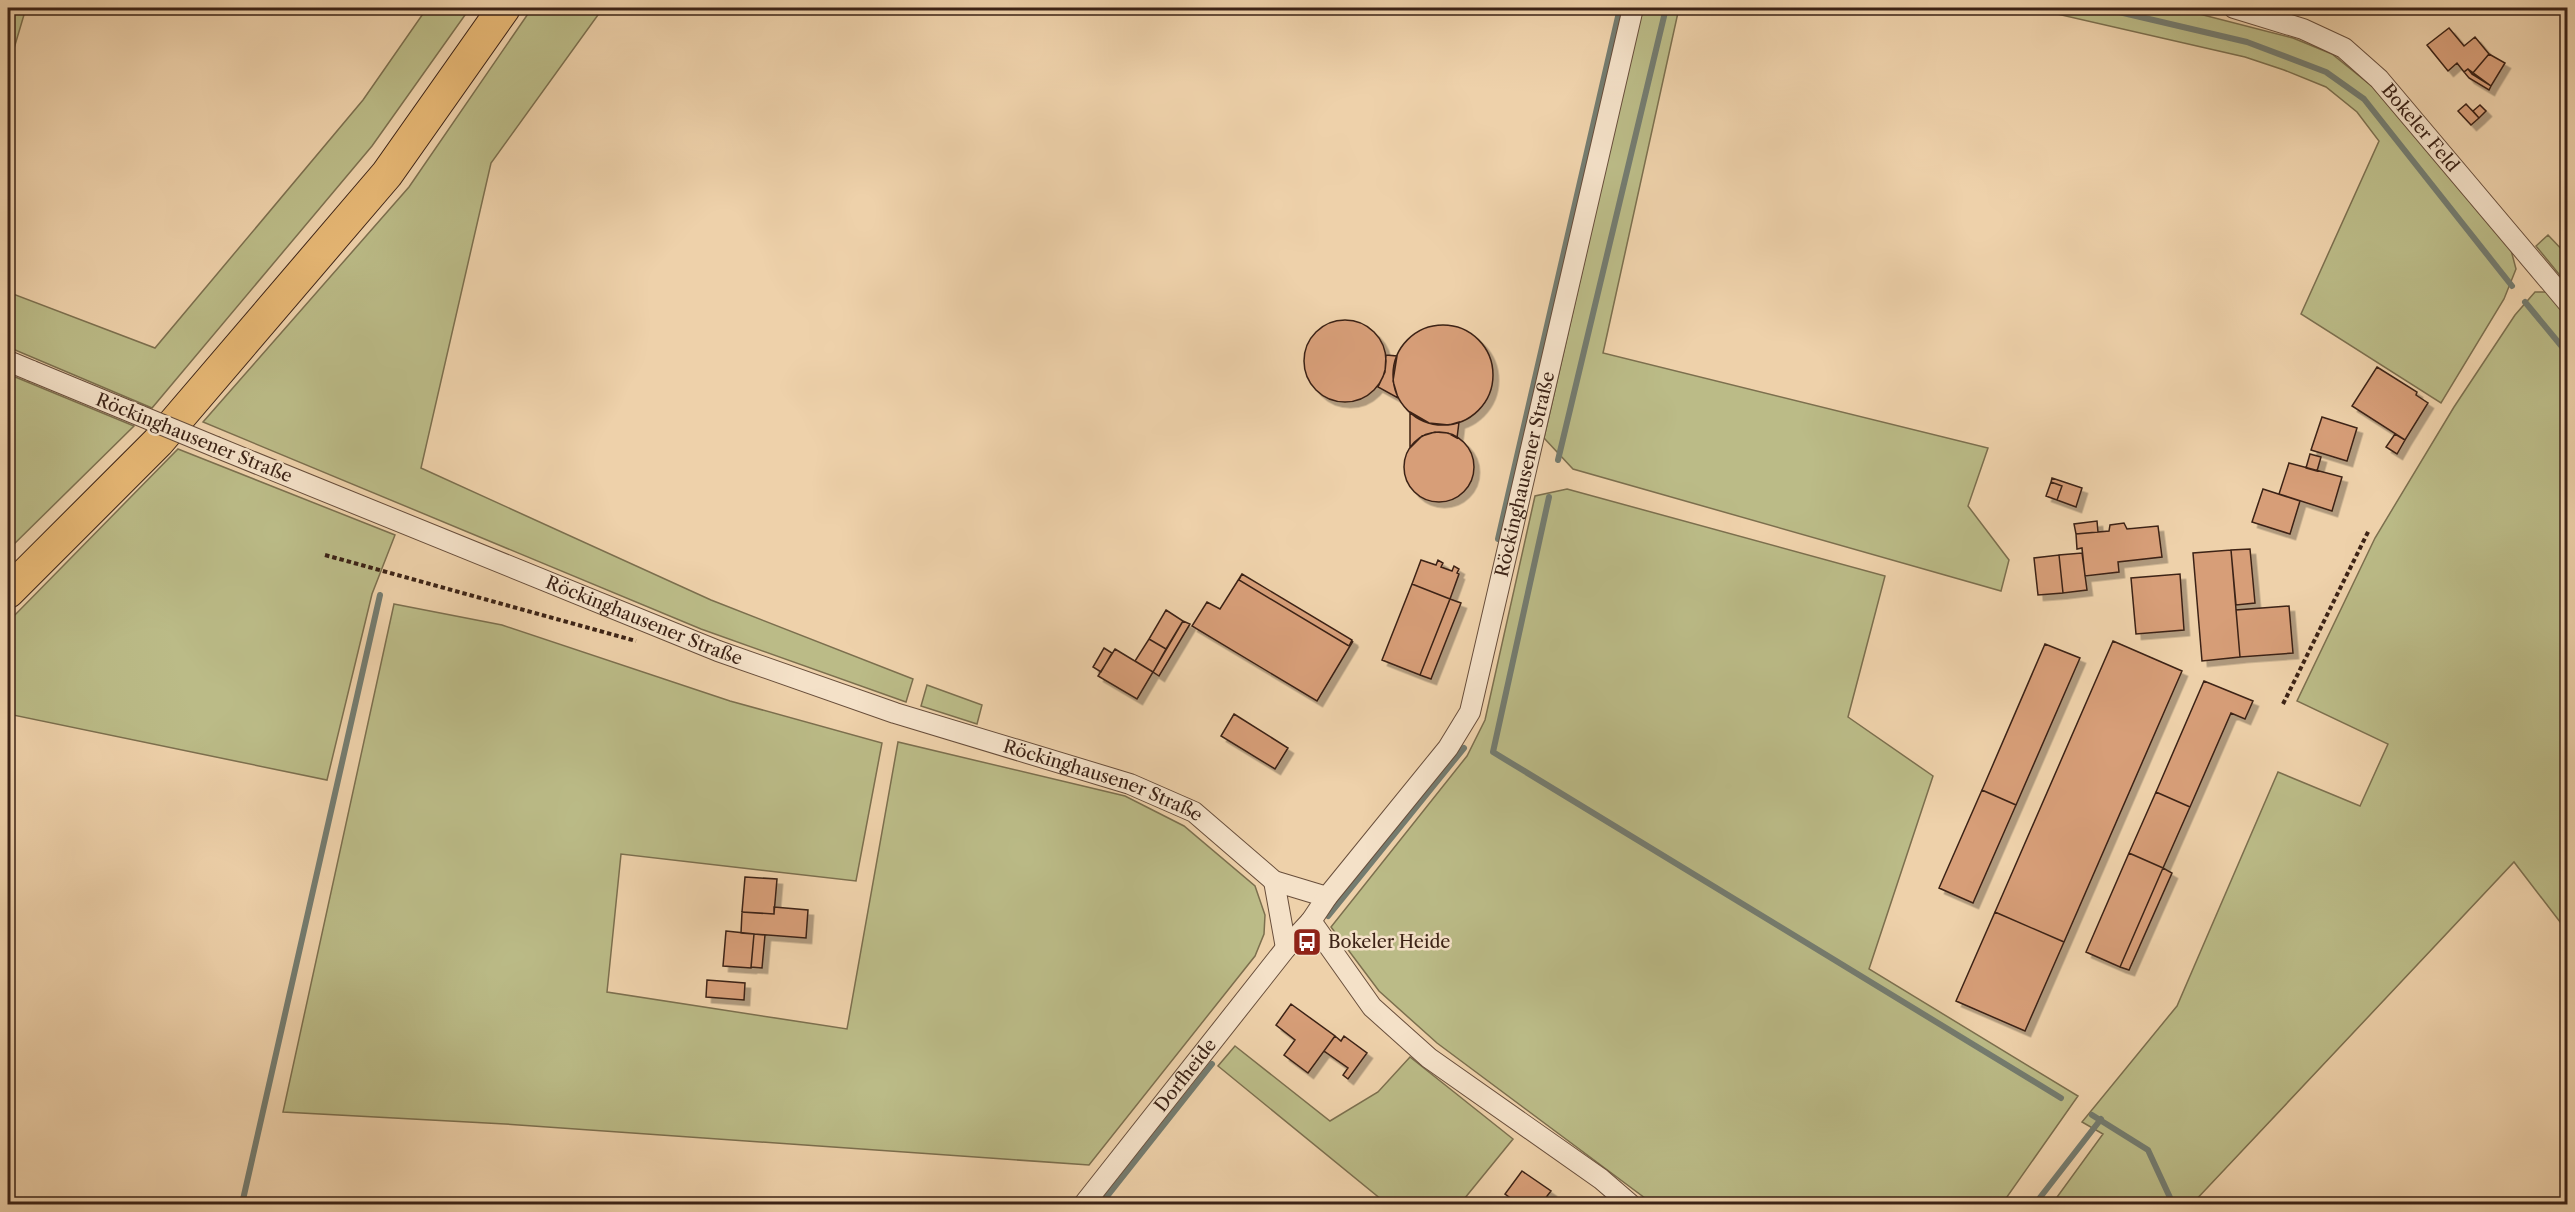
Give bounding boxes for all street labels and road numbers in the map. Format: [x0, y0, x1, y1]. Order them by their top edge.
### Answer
street label: Bokeler Feld [2377, 79, 2464, 176]
street label: Röckinghausener Straße [1491, 369, 1559, 579]
street label: Röckinghausener Straße [93, 388, 295, 488]
street label: Röckinghausener Straße [542, 571, 745, 670]
street label: Röckinghausener Straße [1000, 735, 1208, 826]
street label: Dorfheide [1150, 1034, 1221, 1116]

